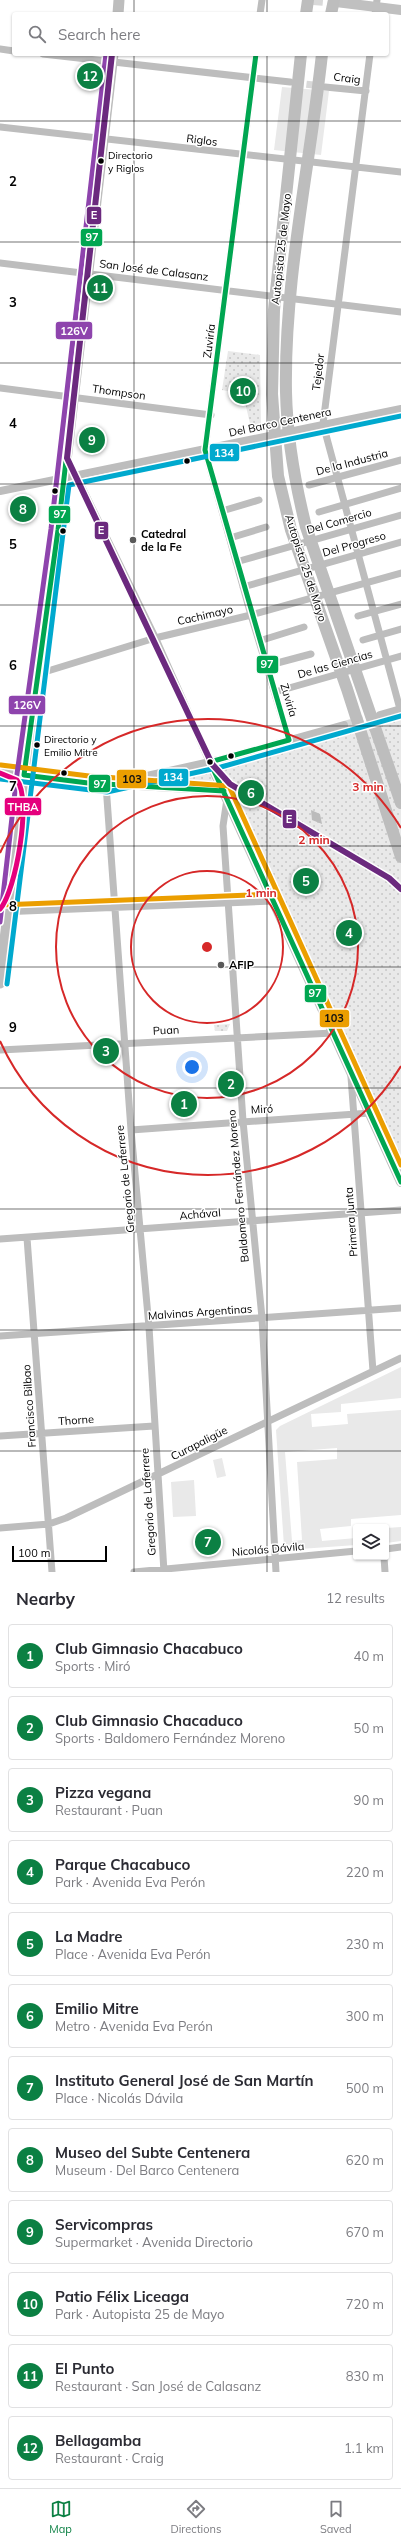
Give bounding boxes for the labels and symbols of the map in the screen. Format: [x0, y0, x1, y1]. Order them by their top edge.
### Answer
pin: 12 [77, 61, 103, 91]
street label: Craig [333, 69, 361, 87]
street label: Riglos [186, 131, 218, 149]
place label: Directorio y Riglos [108, 149, 153, 175]
marker: Directorio y Riglos [96, 156, 106, 166]
text: 2 [9, 173, 17, 189]
street label: Autopista 25 de Mayo [268, 193, 294, 305]
line badge: E [86, 206, 102, 225]
text: E [91, 208, 98, 222]
line badge: 97 [80, 228, 103, 247]
text: 97 [85, 230, 99, 244]
street label: San José de Calasanz [99, 256, 210, 284]
pin: 11 [87, 273, 113, 303]
text: 3 [9, 294, 17, 310]
line badge: 126V [55, 321, 93, 340]
street label: Zuviría [200, 323, 218, 359]
text: 126V [60, 324, 89, 338]
street label: Tejedor [309, 353, 327, 391]
pin: 10 [230, 376, 256, 406]
street label: Thompson [91, 381, 147, 403]
street label: Del Barco Centenera [227, 404, 333, 440]
text: 4 [9, 415, 17, 431]
pin: 9 [79, 425, 105, 455]
line badge: 134 [209, 443, 240, 462]
text: 134 [214, 446, 234, 460]
street label: De la Industria [315, 446, 389, 478]
unlabelled marker [182, 456, 192, 466]
unlabelled marker [50, 486, 60, 496]
pin: 8 [10, 494, 36, 524]
line badge: 97 [48, 505, 71, 524]
street label: Del Comercio [305, 505, 373, 537]
text: 97 [53, 507, 67, 521]
street label: Autopista 25 de Mayo [282, 513, 330, 623]
line badge: E [94, 521, 109, 540]
text: E [98, 523, 105, 537]
unlabelled marker [58, 526, 68, 536]
place label: Catedral de la Fe [141, 527, 186, 554]
street label: Del Progreso [321, 528, 387, 560]
marker: Catedral de la Fe [128, 535, 138, 545]
text: 5 [9, 536, 17, 552]
street label: Cachimayo [176, 602, 234, 628]
street label: De las Ciencias [296, 647, 374, 681]
line badge: 97 [256, 655, 279, 674]
text: 6 [9, 657, 17, 673]
text: 97 [260, 657, 274, 671]
street label: Zuviría [277, 681, 301, 719]
line badge: 126V [8, 695, 46, 715]
text: 126V [13, 698, 42, 712]
place label: Directorio y Emilio Mitre [44, 733, 98, 759]
marker: Directorio y Emilio Mitre [32, 740, 42, 750]
unlabelled marker [226, 751, 236, 761]
unlabelled marker [205, 757, 215, 767]
unlabelled marker [59, 768, 69, 778]
line badge: 134 [158, 768, 189, 787]
line badge: 103 [116, 769, 147, 789]
text: 134 [163, 770, 183, 784]
text: 103 [122, 772, 142, 786]
line badge: 97 [88, 774, 111, 793]
text: 97 [93, 777, 107, 791]
text: 7 [9, 778, 17, 794]
pin: 6 [238, 778, 264, 808]
text: 3 min [352, 779, 384, 794]
line badge: THBA [4, 797, 42, 816]
text: THBA [7, 800, 39, 814]
line badge: E [282, 809, 297, 829]
text: E [286, 812, 293, 826]
text: 2 min [298, 832, 330, 847]
pin: 5 [293, 866, 319, 896]
text: 1 min [245, 885, 277, 900]
text: 8 [9, 898, 17, 914]
pin: 4 [336, 918, 362, 948]
centre of rings [200, 940, 214, 954]
place label: AFIP [229, 958, 254, 972]
marker: AFIP [216, 960, 226, 970]
line badge: 97 [304, 984, 327, 1003]
text: 97 [308, 986, 322, 1000]
line badge: 103 [319, 1009, 350, 1028]
text: 103 [324, 1011, 344, 1025]
text: 9 [9, 1019, 17, 1035]
street label: Puan [152, 1022, 180, 1038]
pin: 3 [93, 1036, 119, 1066]
your location [182, 1057, 202, 1077]
pin: 2 [218, 1069, 244, 1099]
pin: 1 [171, 1089, 197, 1119]
street label: Miró [251, 1101, 273, 1117]
street label: Baldomero Fernández Moreno [224, 1109, 252, 1263]
street label: Gregorio de Laferrere [112, 1125, 138, 1233]
street label: Primera Junta [342, 1187, 360, 1257]
street label: Achával [179, 1205, 221, 1223]
street label: Malvinas Argentinas [147, 1301, 253, 1323]
street label: Francisco Bilbao [19, 1364, 39, 1448]
street label: Thorne [58, 1412, 94, 1428]
street label: Curapaligüe [168, 1423, 230, 1463]
street label: Gregorio de Laferrere [137, 1448, 159, 1556]
pin: 7 [195, 1527, 221, 1557]
street label: Nicolás Dávila [231, 1539, 305, 1559]
scale bar [12, 1544, 107, 1563]

